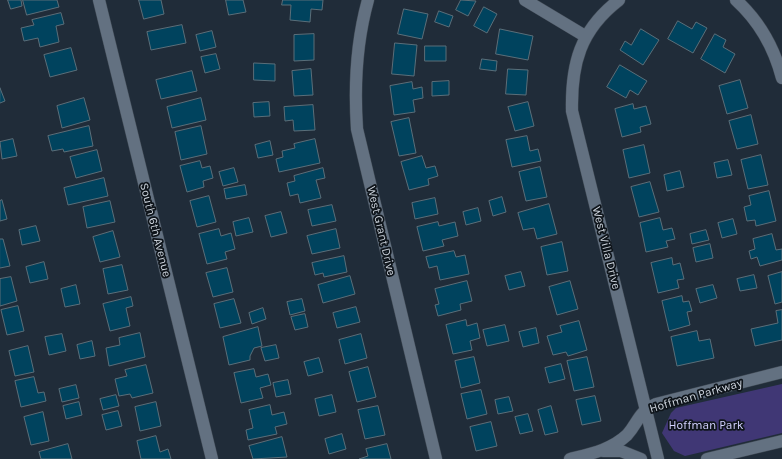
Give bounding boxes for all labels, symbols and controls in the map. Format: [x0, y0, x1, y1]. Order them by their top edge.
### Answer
street label: South 6th Avenue [136, 181, 174, 279]
street label: West Grant Drive [364, 185, 398, 277]
street label: West Villa Drive [589, 205, 623, 291]
street label: Hoffman Parkway [648, 376, 744, 416]
park label: Hoffman Park [668, 419, 744, 433]

